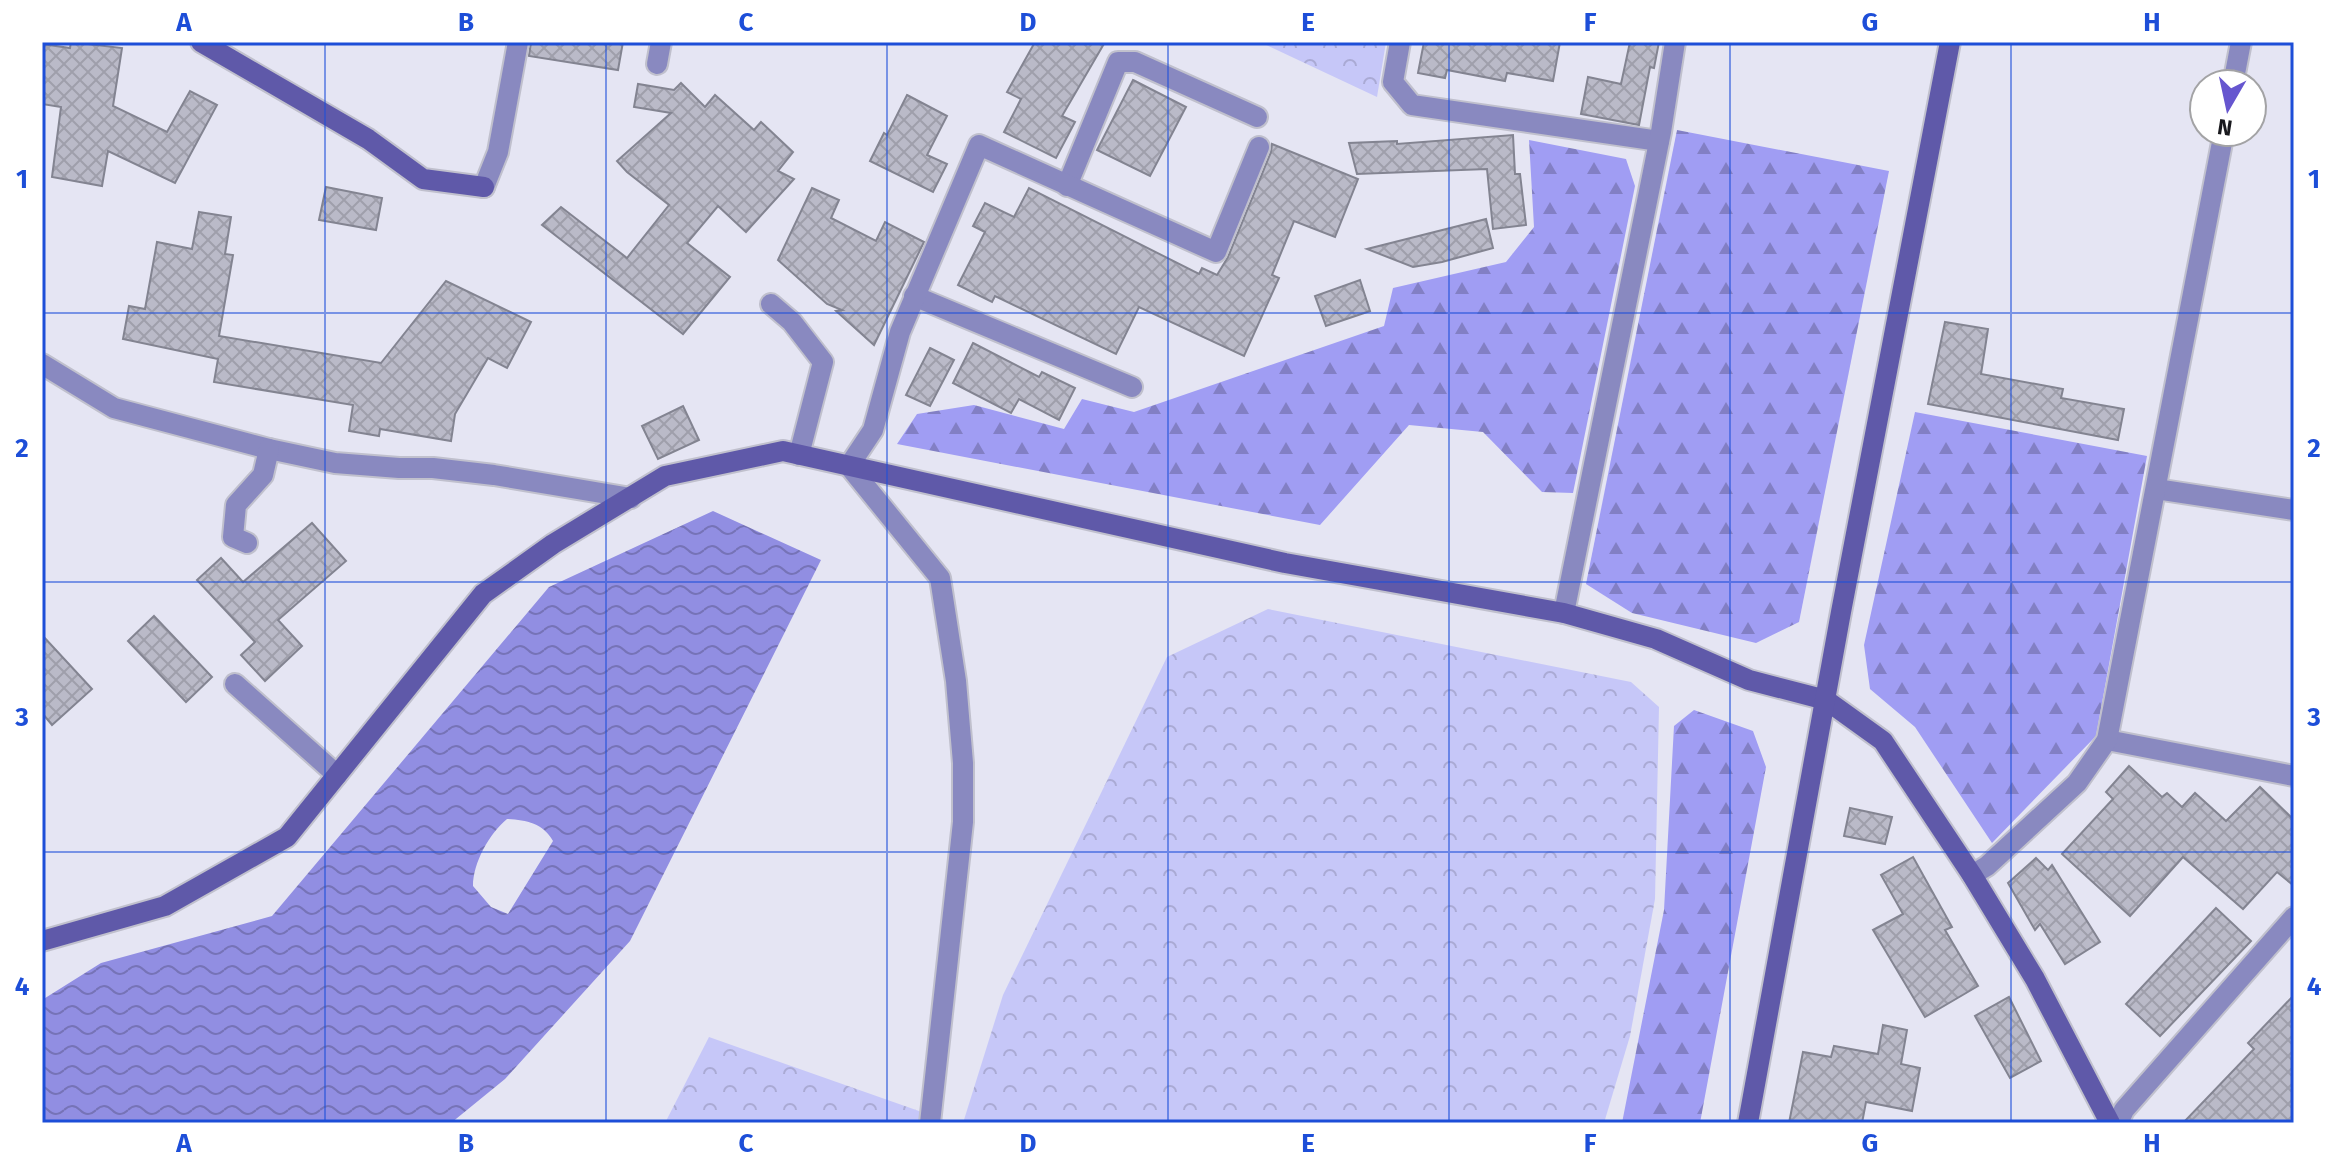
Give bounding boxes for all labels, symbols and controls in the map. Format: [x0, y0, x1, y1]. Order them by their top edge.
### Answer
text: A [175, 7, 192, 38]
text: B [458, 7, 474, 38]
text: C [739, 7, 754, 38]
text: D [1020, 7, 1037, 38]
text: E [1301, 7, 1315, 38]
text: F [1584, 7, 1597, 38]
text: G [1862, 7, 1878, 38]
text: H [2143, 7, 2161, 38]
north arrow [2188, 68, 2268, 148]
text: N [2216, 113, 2234, 142]
text: 1 [16, 164, 28, 195]
text: 1 [2308, 164, 2320, 195]
text: 2 [15, 433, 29, 464]
text: 2 [2307, 433, 2321, 464]
text: 3 [14, 702, 29, 733]
text: 3 [2306, 702, 2321, 733]
text: 4 [15, 971, 30, 1002]
text: 4 [2307, 971, 2322, 1002]
text: A [175, 1128, 192, 1159]
text: B [458, 1128, 474, 1159]
text: C [739, 1128, 754, 1159]
text: D [1020, 1128, 1037, 1159]
text: E [1301, 1128, 1315, 1159]
text: F [1584, 1128, 1597, 1159]
text: G [1862, 1128, 1878, 1159]
text: H [2143, 1128, 2161, 1159]

